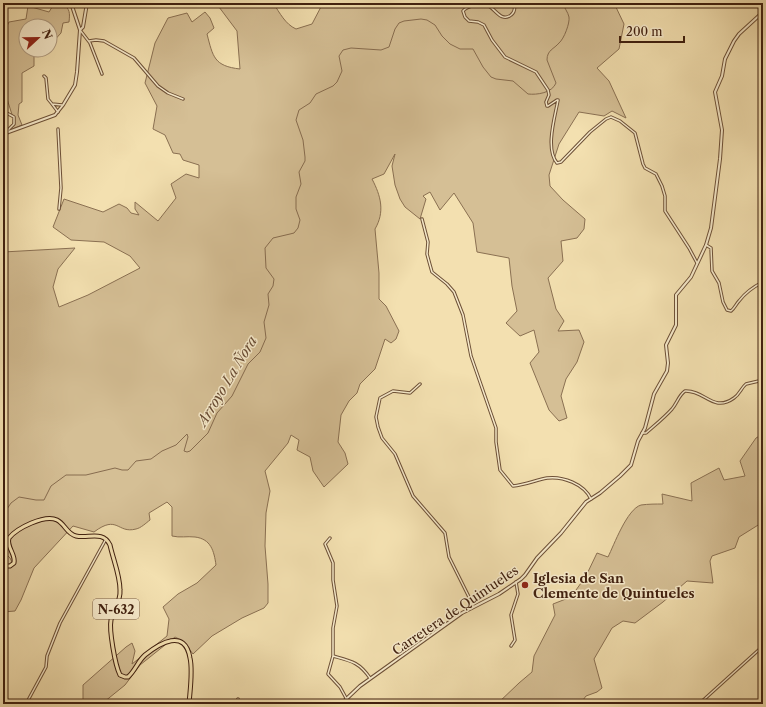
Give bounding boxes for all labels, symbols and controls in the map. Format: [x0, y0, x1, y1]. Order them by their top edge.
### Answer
north arrow [18, 18, 58, 58]
scale bar [620, 18, 684, 44]
text: 200 m [626, 24, 663, 39]
text: N [39, 27, 56, 42]
water label: Arroyo La Ñora [192, 332, 261, 431]
street label: Carretera de Quintueles [389, 562, 521, 658]
place label: Iglesia de San Clemente de Quintueles [533, 570, 695, 601]
marker: Iglesia de San Clemente de Quintueles [520, 580, 530, 590]
road number: N-632 [93, 599, 139, 619]

